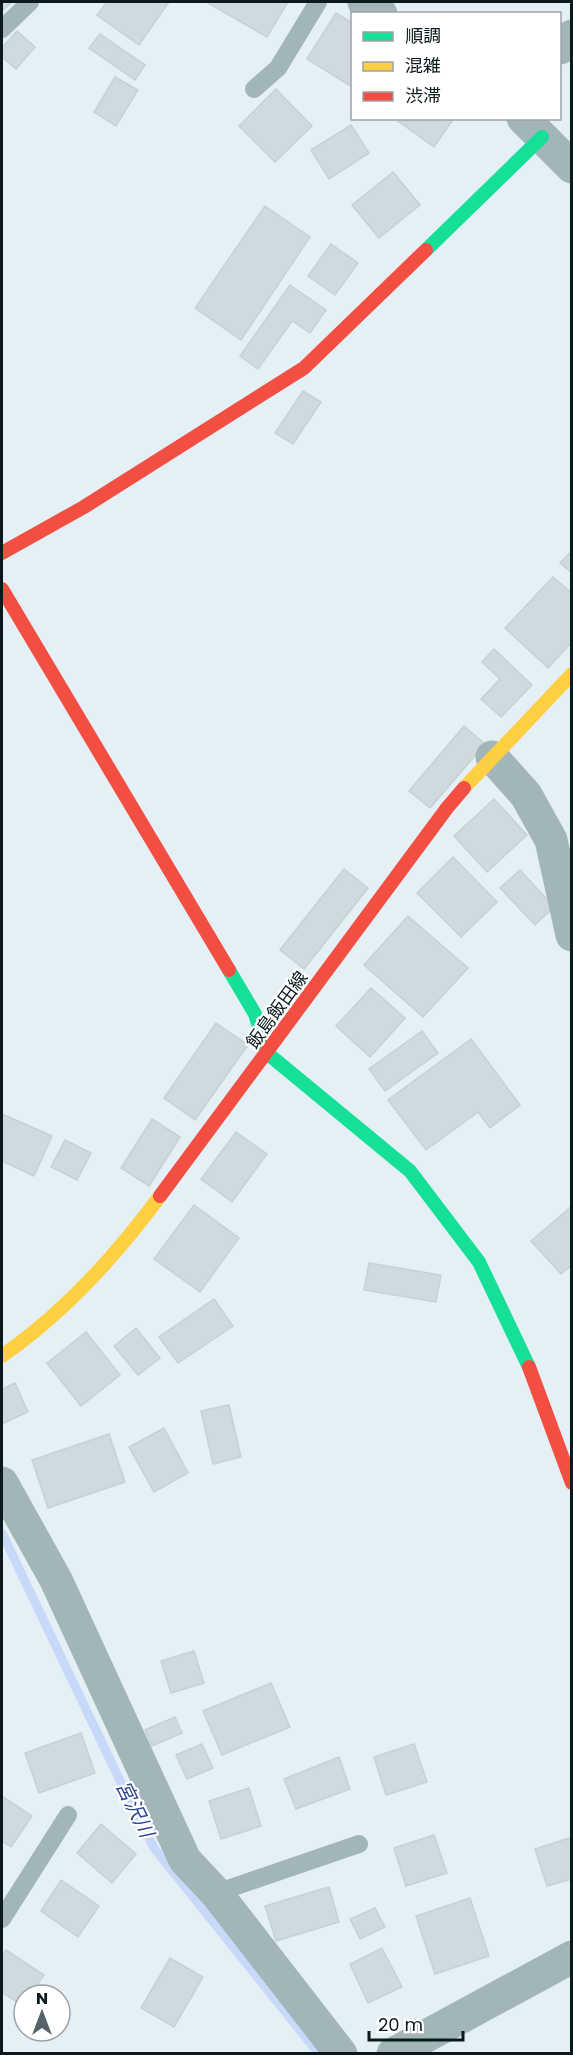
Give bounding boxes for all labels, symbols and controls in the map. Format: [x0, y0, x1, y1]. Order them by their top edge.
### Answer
legend [351, 12, 561, 120]
text: 順調 [405, 23, 441, 48]
text: 混雑 [405, 53, 441, 78]
text: 渋滞 [405, 83, 441, 108]
street label: 飯島飯田線 [240, 966, 313, 1053]
water label: 宮沢川 [109, 1776, 162, 1844]
north arrow [12, 1983, 72, 2043]
text: N [36, 1987, 48, 2010]
scale bar [369, 2004, 464, 2042]
text: 20 m [378, 2012, 423, 2037]

